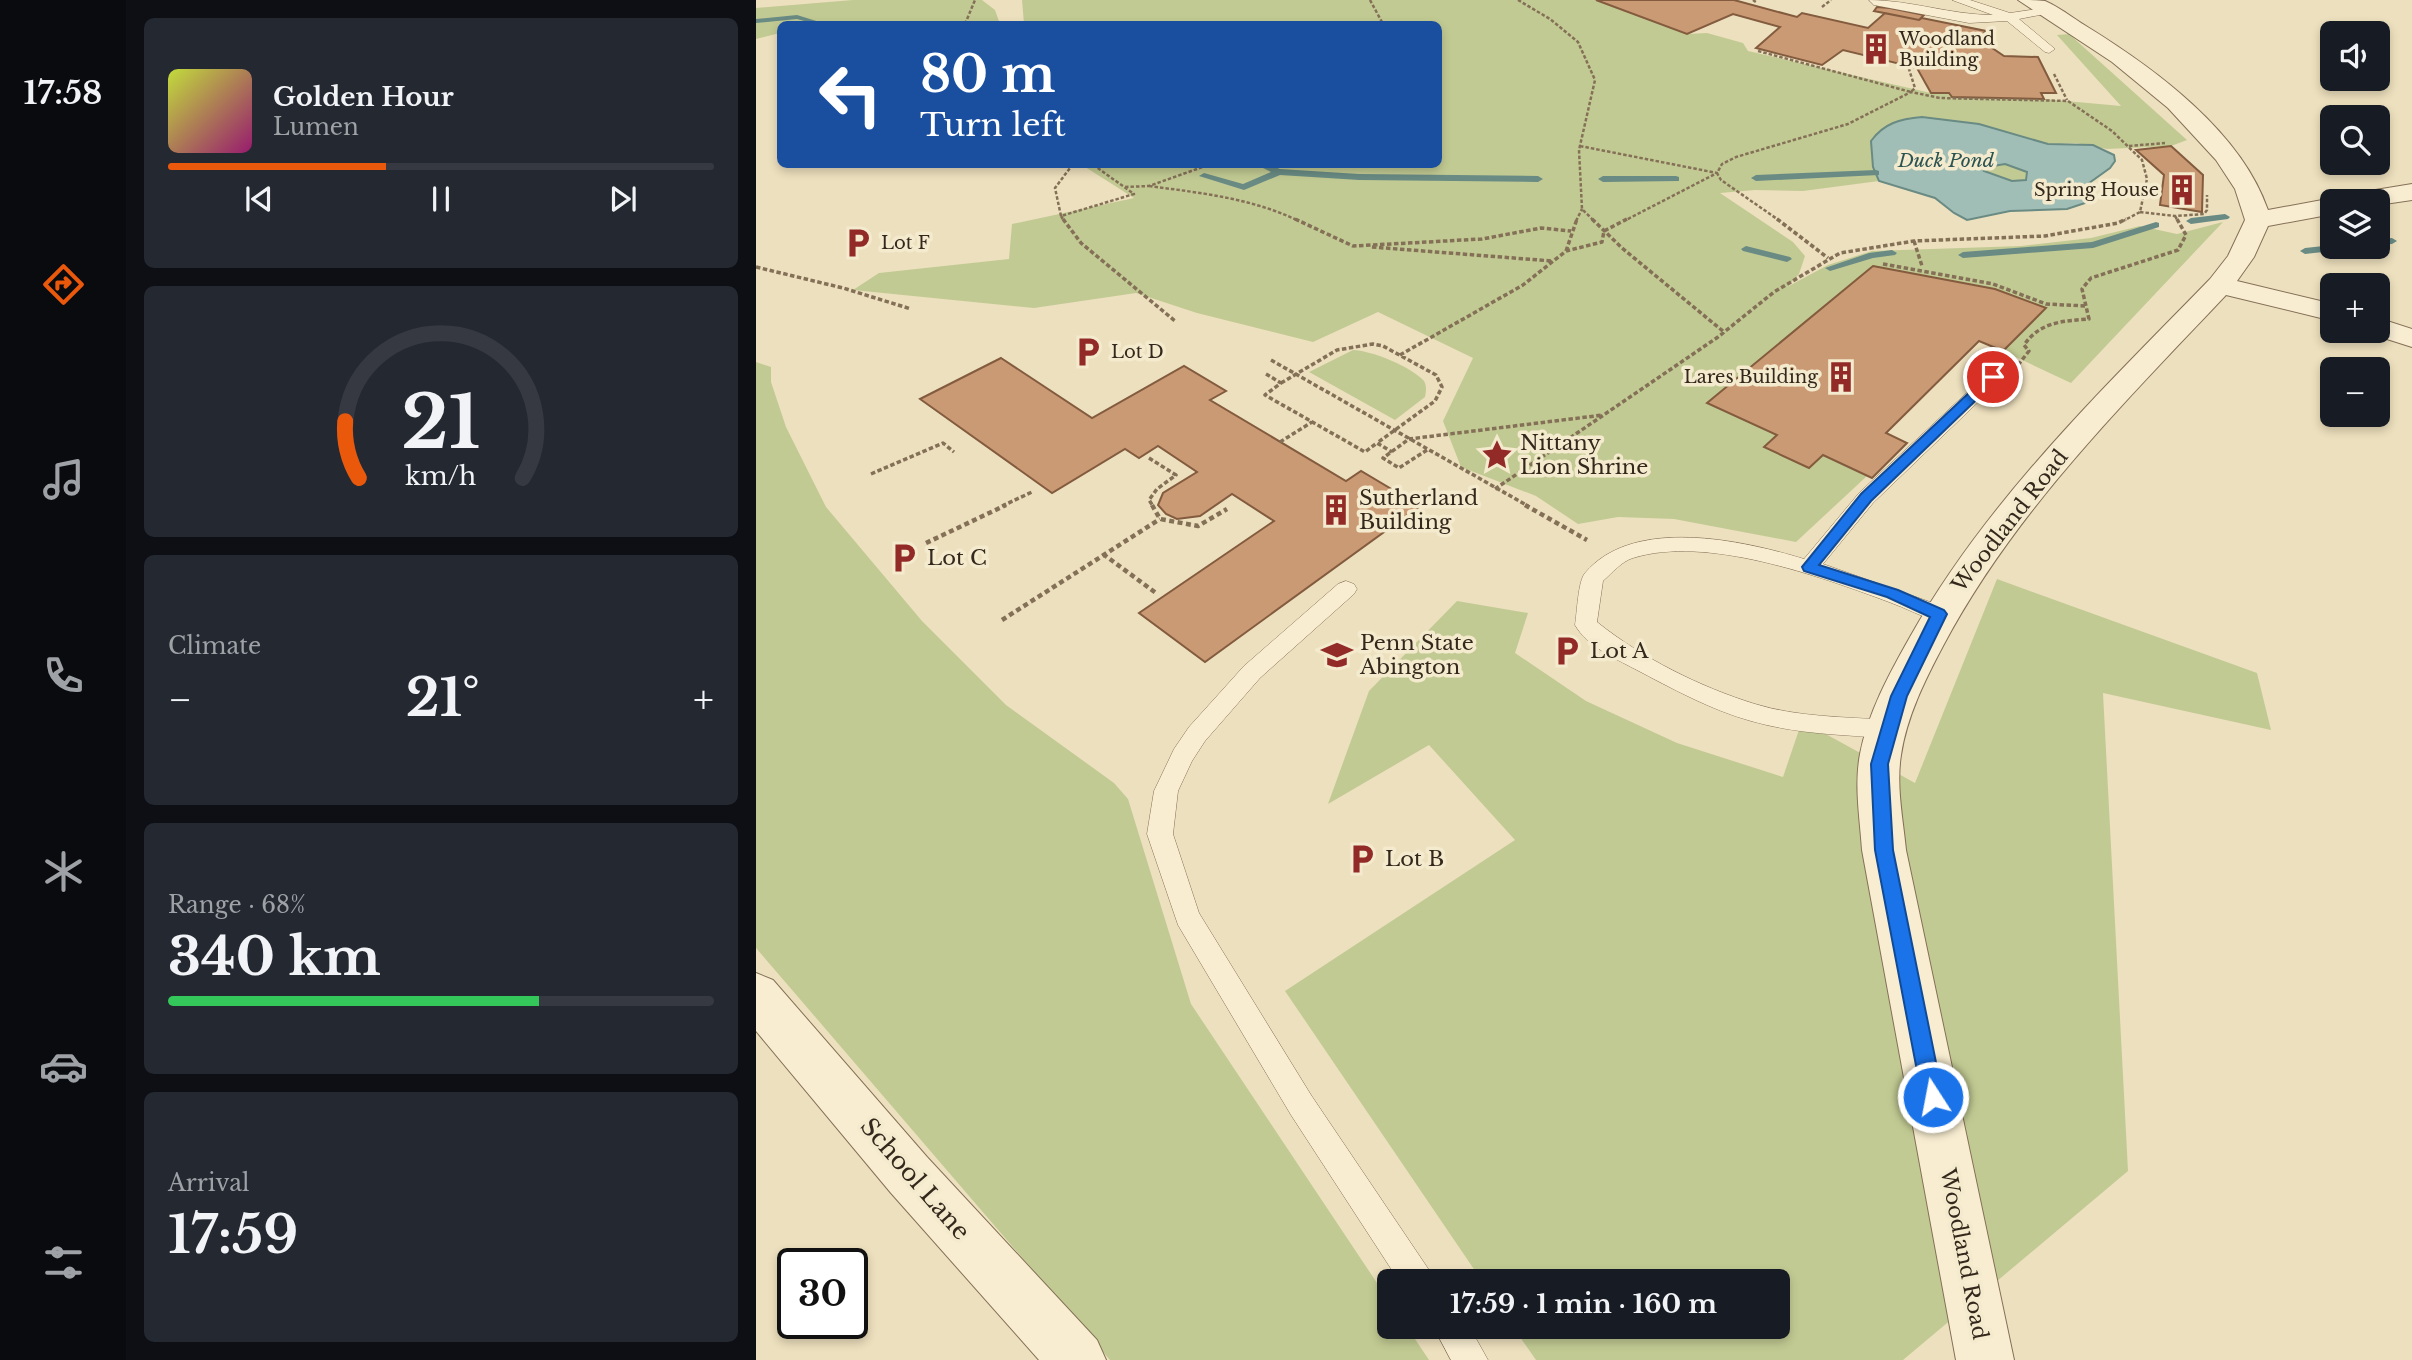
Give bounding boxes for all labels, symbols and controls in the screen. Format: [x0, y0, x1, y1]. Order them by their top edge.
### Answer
map controls [2320, 21, 2390, 427]
button: sound [2320, 21, 2390, 91]
place label: Woodland Building [1898, 28, 1995, 71]
building icon: Woodland Building [1859, 32, 1893, 66]
text: 80 m [920, 44, 1055, 105]
icon: left [805, 49, 896, 140]
text: 17:58 [24, 73, 102, 113]
text: Golden Hour [273, 81, 454, 113]
text: Turn left [920, 105, 1066, 145]
button: search [2320, 105, 2390, 175]
text: Lumen [273, 113, 359, 141]
water label: Duck Pond [1897, 149, 1995, 172]
building icon: Spring House [2165, 173, 2199, 207]
place label: Spring House [2034, 179, 2159, 201]
icon: previous [240, 180, 278, 218]
icon: pause [422, 180, 460, 218]
icon: next [604, 180, 642, 218]
button: layers [2320, 189, 2390, 259]
parking icon: Lot F [841, 226, 875, 260]
place label: Lot F [881, 232, 930, 254]
icon: directions [39, 260, 88, 309]
button: + [2320, 273, 2390, 343]
parking icon: Lot D [1071, 335, 1105, 369]
place label: Lot D [1111, 341, 1164, 363]
pin [1963, 347, 2023, 407]
button: − [2320, 357, 2390, 427]
icon: arrive [1974, 358, 2012, 396]
building icon: Lares Building [1824, 360, 1858, 394]
place label: Lares Building [1684, 366, 1818, 388]
text: 21 [401, 377, 481, 468]
place label: Nittany Lion Shrine [1520, 430, 1648, 480]
place icon: Nittany Lion Shrine [1480, 438, 1514, 472]
street label: Woodland Road [1946, 445, 2074, 598]
icon: music [39, 455, 88, 504]
text: km/h [406, 460, 476, 491]
place label: Sutherland Building [1359, 485, 1478, 535]
building icon: Sutherland Building [1319, 493, 1353, 527]
parking icon: Lot C [887, 541, 921, 575]
place label: Lot C [927, 545, 987, 571]
place label: Penn State Abington [1359, 630, 1474, 680]
text: Climate [168, 632, 261, 660]
parking icon: Lot A [1550, 634, 1584, 668]
school or university icon: Penn State Abington [1320, 638, 1354, 672]
place label: Lot A [1590, 638, 1649, 664]
icon: phone [39, 651, 88, 700]
text: 21° [406, 666, 480, 730]
text: − [168, 676, 192, 723]
text: + [693, 676, 714, 723]
parking icon: Lot B [1345, 842, 1379, 876]
place label: Lot B [1385, 846, 1444, 872]
icon: climate [39, 847, 88, 896]
text: Range · 68% [168, 891, 305, 919]
text: 340 km [168, 925, 381, 989]
icon: car [39, 1042, 88, 1091]
position arrow [1896, 1060, 1970, 1134]
street label: School Lane [855, 1112, 976, 1246]
street label: Woodland Road [1934, 1165, 1993, 1342]
text: Arrival [168, 1169, 249, 1197]
text: 17:59 [168, 1203, 298, 1267]
icon: filters [39, 1238, 88, 1287]
speed limit sign: 30 [777, 1248, 868, 1339]
text: 17:59 · 1 min · 160 m [1450, 1288, 1717, 1320]

